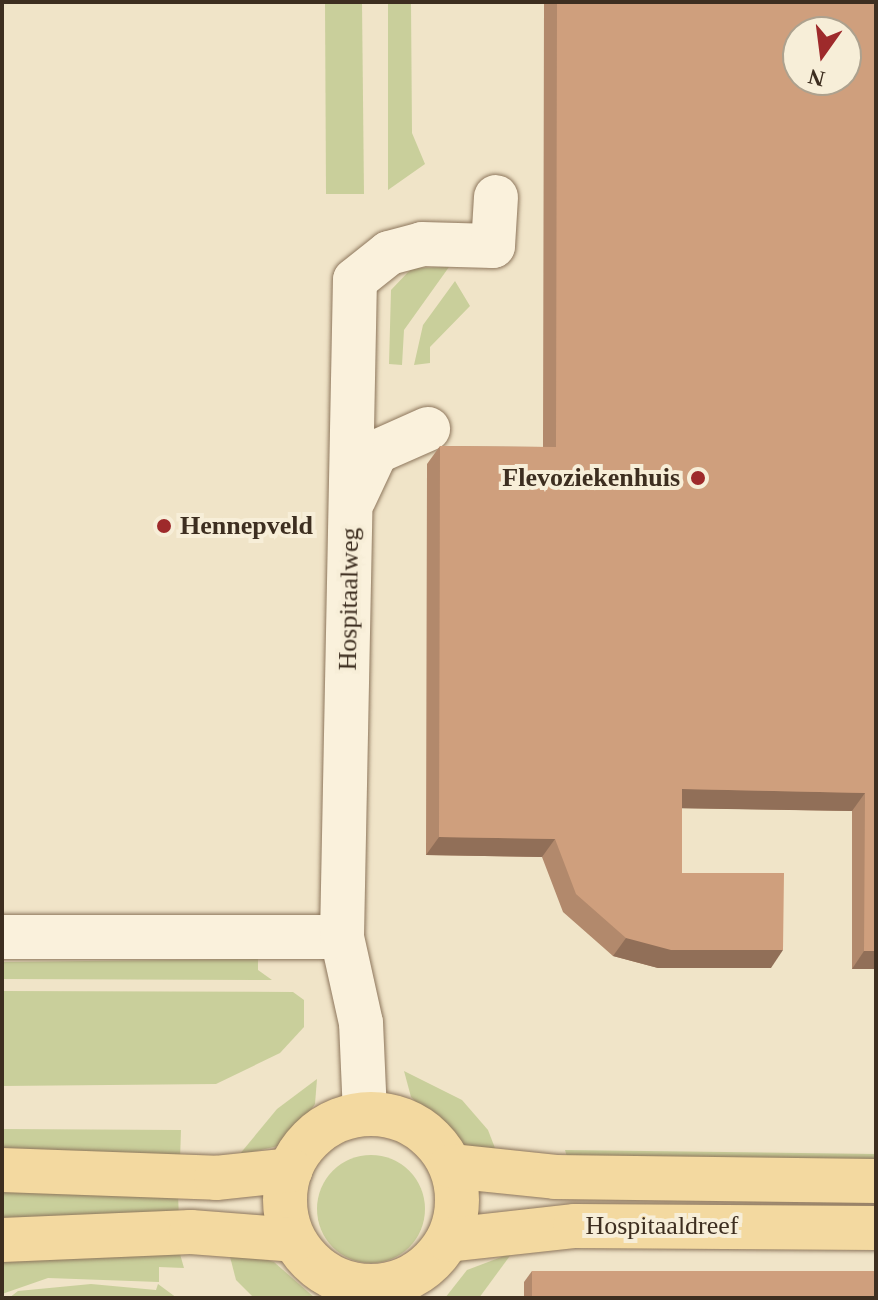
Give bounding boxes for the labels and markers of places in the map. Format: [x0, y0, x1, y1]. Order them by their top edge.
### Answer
place label: Flevoziekenhuis [502, 462, 680, 494]
marker: Flevoziekenhuis [687, 467, 709, 489]
place label: Hennepveld [180, 510, 313, 542]
marker: Hennepveld [155, 517, 173, 535]

